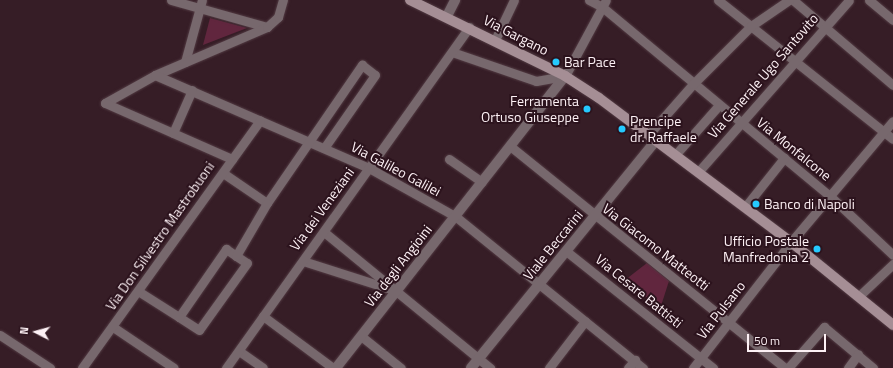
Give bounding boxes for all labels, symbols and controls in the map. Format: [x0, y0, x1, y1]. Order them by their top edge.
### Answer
street label: Via Generale Ugo Santovito [704, 10, 822, 142]
street label: Via Gargano [481, 11, 551, 59]
place label: Bar Pace [564, 54, 616, 70]
marker: Bar Pace [551, 57, 561, 67]
place label: Ferramenta Ortuso Giuseppe [481, 93, 579, 126]
marker: Ferramenta Ortuso Giuseppe [582, 104, 592, 114]
place label: Prencipe dr. Raffaele [630, 113, 697, 146]
street label: Via Monfalcone [753, 114, 835, 184]
marker: Prencipe dr. Raffaele [617, 124, 627, 134]
street label: Via Galileo Galilei [348, 138, 444, 200]
street label: Via Don Silvestro Mastrobuoni [102, 158, 218, 314]
street label: Via dei Veneziani [286, 164, 358, 254]
place label: Banco di Napoli [764, 196, 855, 212]
marker: Banco di Napoli [751, 199, 761, 209]
street label: Via Giacomo Matteotti [599, 200, 713, 294]
street label: Viale Beccarini [520, 207, 586, 283]
street label: Via degli Angioini [361, 222, 435, 310]
place label: Ufficio Postale Manfredonia 2 [723, 233, 809, 266]
marker: Ufficio Postale Manfredonia 2 [812, 244, 822, 254]
street label: Via Cesare Battisti [592, 251, 686, 331]
street label: Via Pulsano [693, 278, 749, 342]
north arrow [16, 312, 56, 352]
text: N [16, 326, 32, 335]
scale bar [749, 326, 828, 352]
text: 50 m [754, 331, 780, 350]

